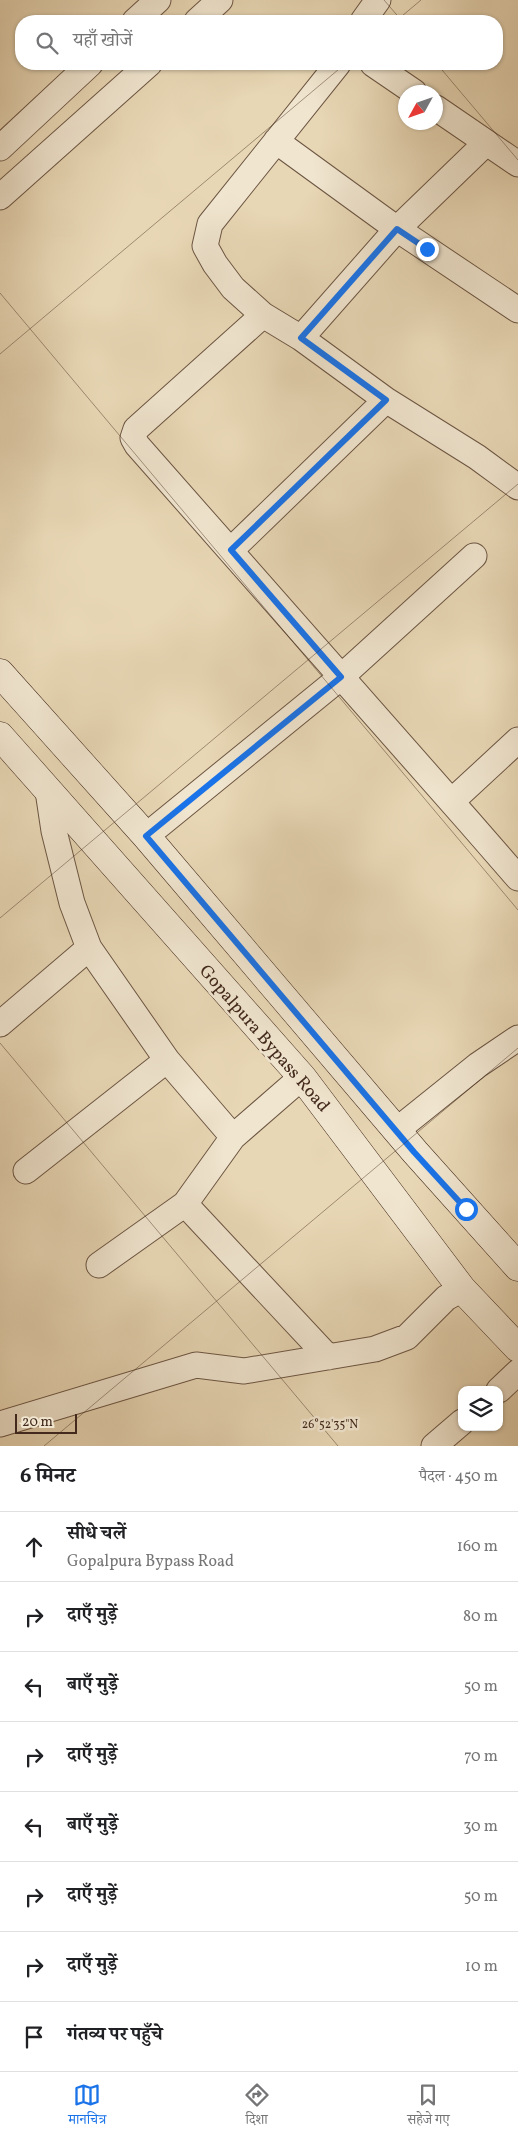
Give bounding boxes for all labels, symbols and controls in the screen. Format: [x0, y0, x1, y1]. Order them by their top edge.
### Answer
search box [15, 15, 503, 70]
text: यहाँ खोजें [73, 28, 132, 54]
icon: search [33, 29, 61, 57]
north arrow [398, 85, 443, 130]
route end [416, 238, 439, 261]
street label: Gopalpura Bypass Road [193, 960, 335, 1118]
route start [455, 1198, 478, 1221]
map controls [458, 1386, 503, 1431]
button: layers [458, 1386, 503, 1431]
scale bar [15, 1411, 78, 1434]
text: 20 m [22, 1413, 53, 1432]
text: 26°52'35"N [302, 1417, 358, 1433]
text: 6 मिनट [20, 1462, 76, 1491]
text: पैदल · 450 m [419, 1466, 498, 1488]
text: सीधे चलें [67, 1521, 126, 1547]
icon: ahead [20, 1533, 48, 1561]
text: 160 m [457, 1536, 498, 1558]
text: Gopalpura Bypass Road [67, 1551, 234, 1573]
text: दाएँ मुड़ें [67, 1602, 117, 1628]
icon: right [20, 1603, 48, 1631]
text: 80 m [463, 1606, 498, 1628]
text: बाएँ मुड़ें [67, 1672, 118, 1698]
icon: left [20, 1673, 48, 1701]
text: 50 m [464, 1676, 498, 1698]
text: दाएँ मुड़ें [67, 1742, 117, 1768]
icon: right [20, 1743, 48, 1771]
text: 70 m [464, 1746, 498, 1768]
text: बाएँ मुड़ें [67, 1812, 118, 1838]
icon: left [20, 1813, 48, 1841]
text: 30 m [463, 1816, 498, 1838]
text: दाएँ मुड़ें [67, 1882, 117, 1908]
icon: right [20, 1883, 48, 1911]
text: 50 m [464, 1886, 498, 1908]
text: दाएँ मुड़ें [67, 1952, 117, 1978]
icon: right [20, 1953, 48, 1981]
text: 10 m [465, 1956, 498, 1978]
text: गंतव्य पर पहुँचे [67, 2022, 162, 2048]
icon: arrive [20, 2023, 48, 2051]
tab: मानचित्र [68, 2081, 106, 2133]
tab: दिशा [243, 2081, 271, 2133]
tab: सहेजे गए [407, 2081, 450, 2133]

